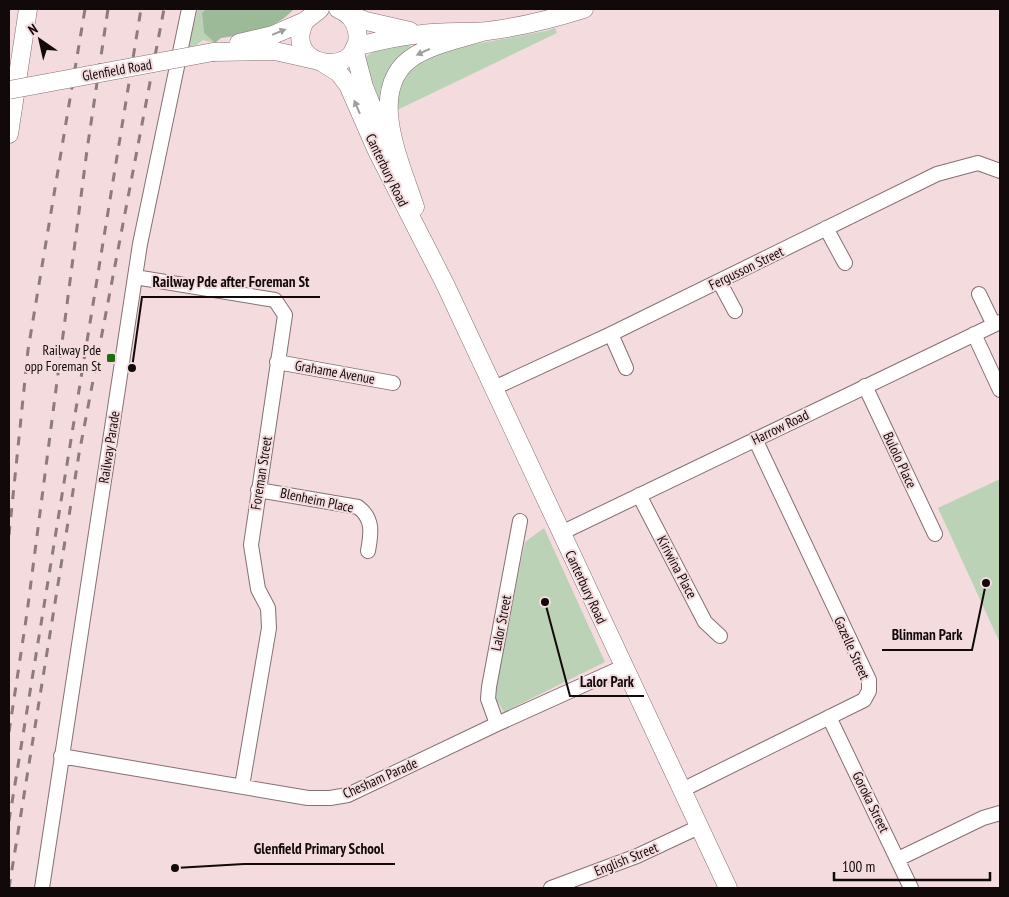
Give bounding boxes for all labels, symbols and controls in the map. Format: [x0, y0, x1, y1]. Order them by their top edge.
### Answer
north arrow [15, 15, 65, 65]
text: N [25, 20, 41, 39]
one-way arrow [272, 28, 286, 36]
one-way arrow [416, 48, 430, 56]
street label: Glenfield Road [81, 55, 153, 85]
one-way arrow [352, 100, 360, 114]
street label: Canterbury Road [362, 131, 412, 209]
street label: Fergusson Street [706, 242, 787, 294]
callout: Railway Pde after Foreman St [142, 267, 320, 297]
text: Railway Pde after Foreman St [153, 272, 310, 291]
place label: Railway Pde opp Foreman St [25, 341, 101, 375]
marker: Railway Pde opp Foreman St [105, 352, 117, 364]
street label: Grahame Avenue [294, 356, 377, 388]
street label: Harrow Road [748, 405, 812, 449]
street label: Railway Parade [94, 409, 124, 485]
street label: Bulolo Place [879, 429, 921, 491]
street label: Foreman Street [246, 435, 276, 511]
street label: Blenheim Place [279, 483, 356, 517]
street label: Kiriwina Place [653, 533, 701, 602]
street label: Canterbury Road [561, 547, 611, 627]
street label: Lalor Street [487, 594, 515, 652]
street label: Gazelle Street [830, 614, 874, 683]
callout: Blinman Park [882, 620, 972, 650]
text: Blinman Park [892, 625, 963, 644]
callout: Lalor Park [570, 666, 644, 696]
text: Lalor Park [580, 672, 635, 691]
street label: Chesham Parade [340, 753, 420, 802]
street label: Goroka Street [848, 768, 894, 836]
callout: Glenfield Primary School [244, 834, 395, 864]
street label: English Street [591, 838, 661, 880]
text: Glenfield Primary School [254, 839, 385, 858]
scale bar [834, 850, 990, 882]
text: 100 m [842, 857, 875, 876]

